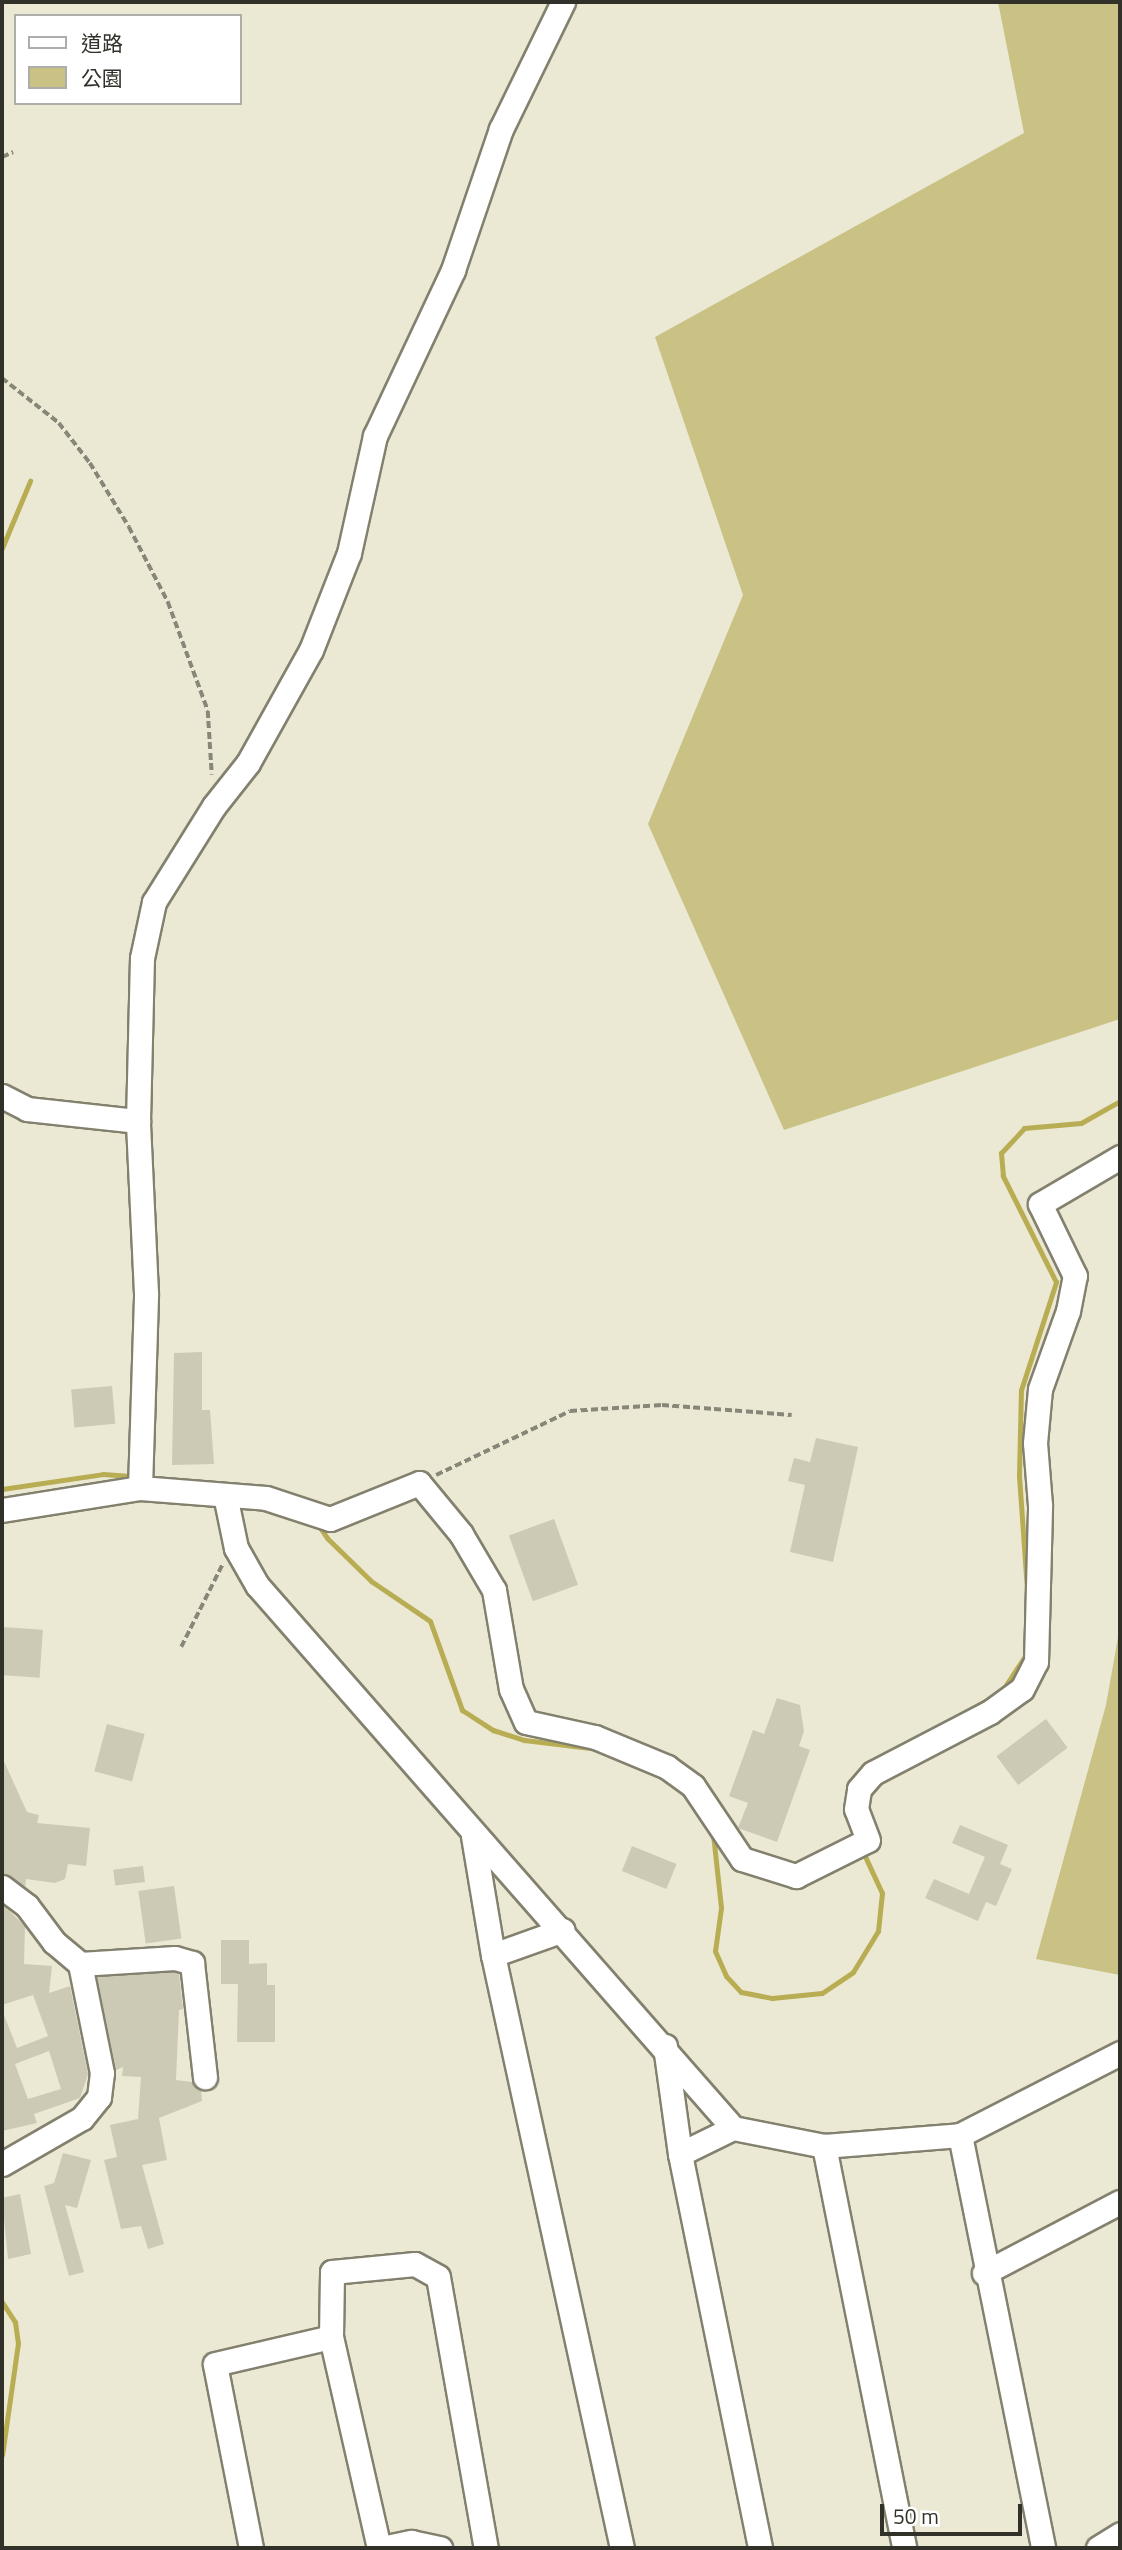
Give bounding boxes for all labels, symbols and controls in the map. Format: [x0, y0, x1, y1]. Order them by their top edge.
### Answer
legend [14, 14, 242, 105]
text: 道路 [81, 27, 123, 59]
text: 公園 [81, 62, 123, 94]
scale bar [884, 2490, 1026, 2534]
text: 50 m [893, 2500, 939, 2532]

